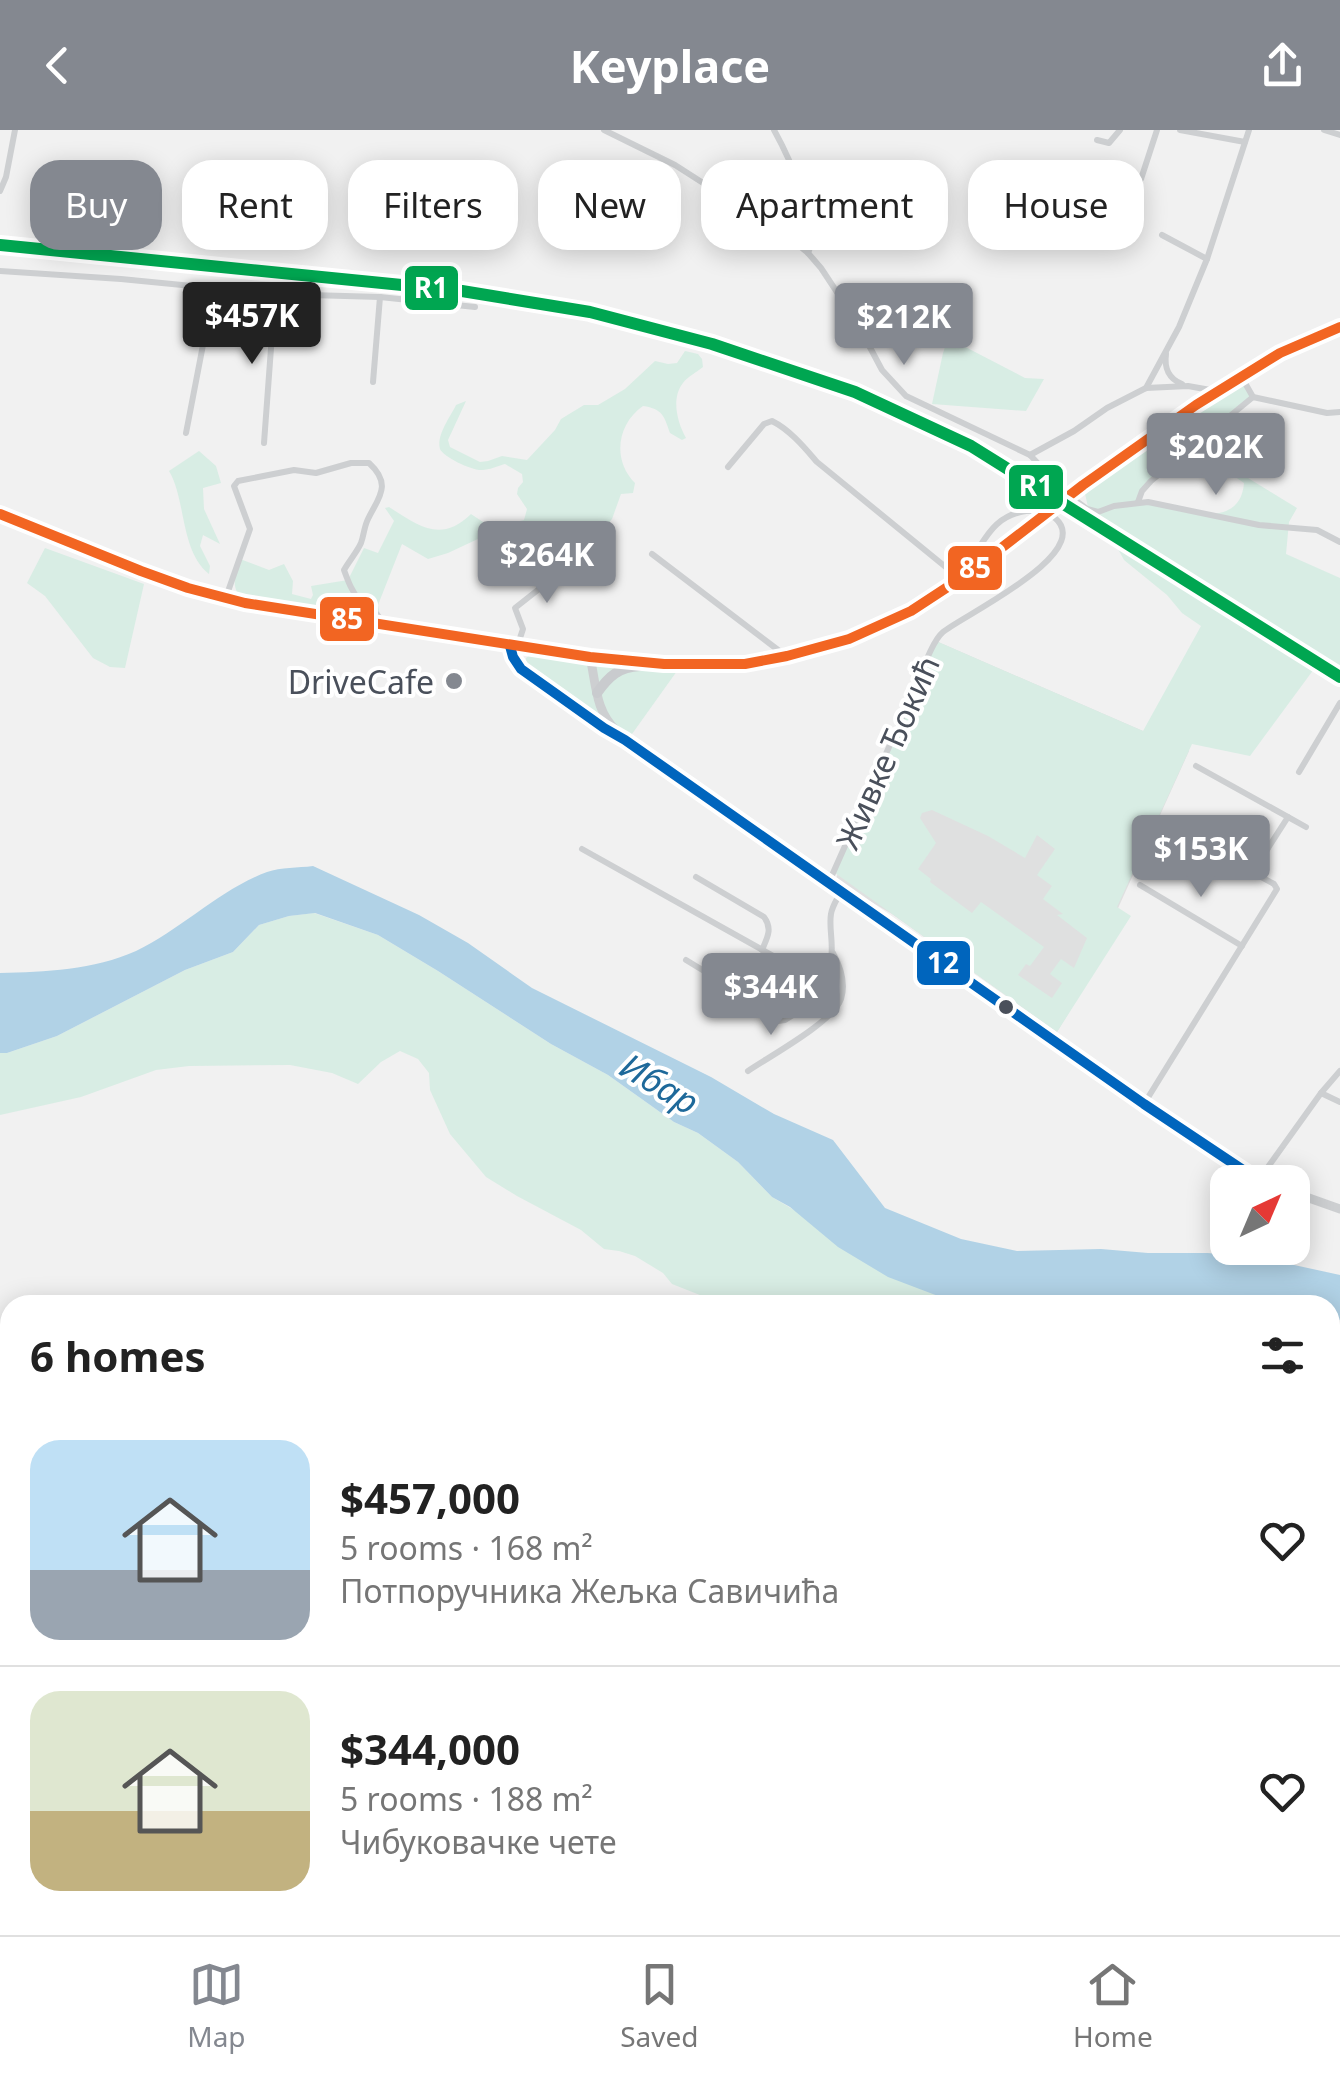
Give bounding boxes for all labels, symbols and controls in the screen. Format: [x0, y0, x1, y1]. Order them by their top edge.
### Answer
text: Keyplace [570, 35, 770, 96]
icon: back [30, 38, 85, 93]
icon: share [1255, 38, 1310, 93]
chip: Buy [30, 160, 162, 250]
chip: Rent [182, 160, 328, 250]
chip: Filters [348, 160, 518, 250]
chip: New [538, 160, 681, 250]
chip: Apartment [701, 160, 948, 250]
chip: House [968, 160, 1144, 250]
line badge: R1 [403, 264, 460, 312]
text: R1 [414, 268, 448, 306]
pin: $457K [182, 282, 322, 367]
pin: $212K [834, 283, 974, 368]
text: $457K [205, 293, 299, 336]
text: $212K [857, 294, 951, 337]
pin: $202K [1146, 413, 1286, 498]
text: $202K [1169, 424, 1263, 467]
line badge: R1 [1007, 463, 1065, 511]
text: R1 [1019, 466, 1053, 504]
pin: $264K [477, 521, 617, 606]
text: $264K [500, 532, 594, 575]
line badge: 85 [946, 544, 1004, 592]
text: 85 [959, 548, 991, 586]
line badge: 85 [318, 595, 376, 643]
text: 85 [331, 599, 363, 637]
street label: Живке Ђокић [825, 648, 949, 856]
place label: DriveCafe [288, 660, 434, 703]
marker: DriveCafe [443, 670, 465, 692]
pin: $153K [1131, 815, 1271, 900]
text: $153K [1154, 826, 1248, 869]
line badge: 12 [915, 939, 972, 987]
text: 12 [927, 943, 959, 981]
pin: $344K [701, 953, 841, 1038]
text: $344K [724, 964, 818, 1007]
unlabelled marker [996, 997, 1016, 1017]
water label: Ибар [612, 1041, 708, 1125]
north arrow [1210, 1165, 1310, 1265]
map controls [1210, 1165, 1310, 1265]
text: 6 homes [30, 1327, 206, 1384]
icon: filters [1255, 1328, 1310, 1383]
text: $457,000 [340, 1469, 520, 1526]
icon: home [110, 1480, 230, 1600]
icon: heart [1255, 1513, 1310, 1568]
text: 5 rooms · 168 m² [340, 1526, 593, 1569]
text: Потпоручника Жељка Савичића [340, 1569, 839, 1612]
text: $344,000 [340, 1720, 520, 1777]
icon: home [110, 1731, 230, 1851]
icon: heart [1255, 1764, 1310, 1819]
text: 5 rooms · 188 m² [340, 1777, 593, 1820]
text: Чибуковачке чете [340, 1820, 617, 1863]
tab: Map [187, 1957, 246, 2055]
tab: Saved [620, 1957, 698, 2055]
tab: Home [1073, 1957, 1153, 2055]

